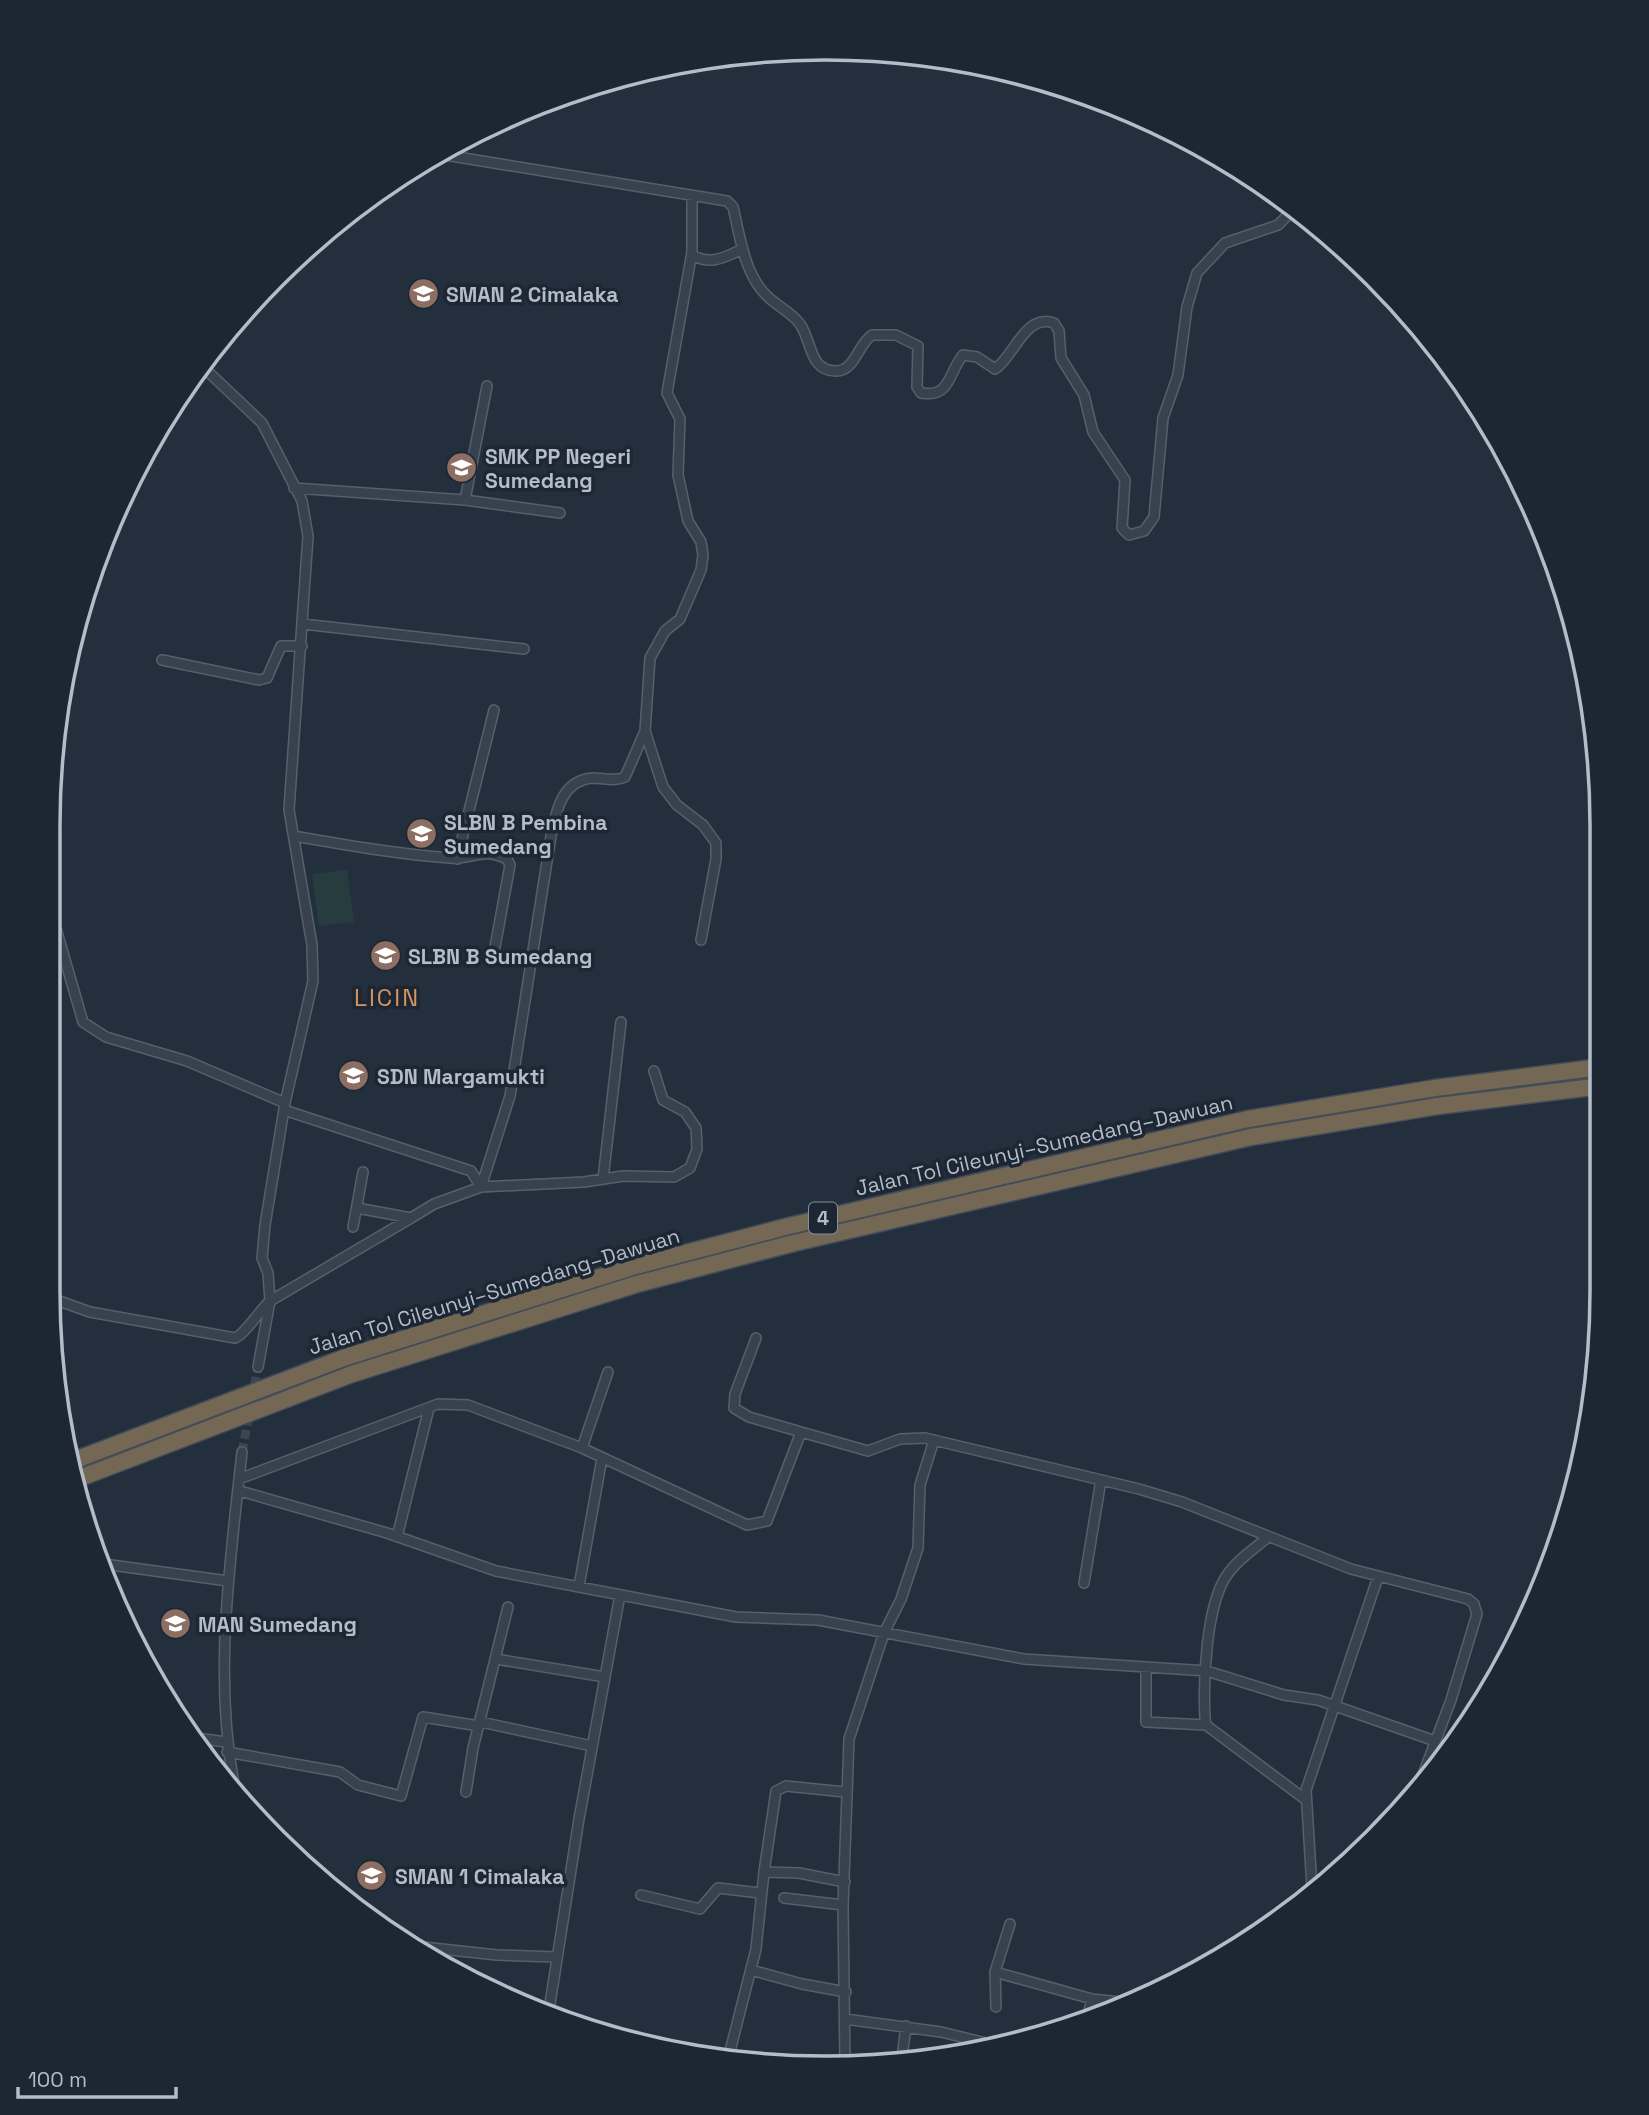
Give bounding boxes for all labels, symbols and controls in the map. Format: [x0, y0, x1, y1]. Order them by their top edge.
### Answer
school or university icon: SMAN 2 Cimalaka [406, 277, 440, 311]
place label: SMAN 2 Cimalaka [446, 281, 618, 308]
place label: SMK PP Negeri Sumedang [485, 443, 631, 494]
school or university icon: SMK PP Negeri Sumedang [445, 451, 479, 485]
place label: SLBN B Pembina Sumedang [444, 809, 607, 860]
school or university icon: SLBN B Pembina Sumedang [404, 817, 438, 851]
school or university icon: SLBN B Sumedang [368, 939, 402, 973]
place label: SLBN B Sumedang [408, 943, 592, 970]
district label: LICIN [354, 982, 420, 1013]
school or university icon: SDN Margamukti [337, 1059, 371, 1093]
place label: SDN Margamukti [377, 1063, 545, 1090]
street label: Jalan Tol Cileunyi–Sumedang–Dawuan [853, 1088, 1235, 1202]
road number: 4 [809, 1202, 837, 1234]
street label: Jalan Tol Cileunyi–Sumedang–Dawuan [305, 1222, 683, 1360]
school or university icon: MAN Sumedang [158, 1607, 192, 1641]
place label: MAN Sumedang [198, 1611, 357, 1638]
school or university icon: SMAN 1 Cimalaka [355, 1859, 389, 1893]
place label: SMAN 1 Cimalaka [395, 1863, 564, 1890]
scale bar [18, 2056, 175, 2100]
text: 100 m [28, 2066, 87, 2093]

